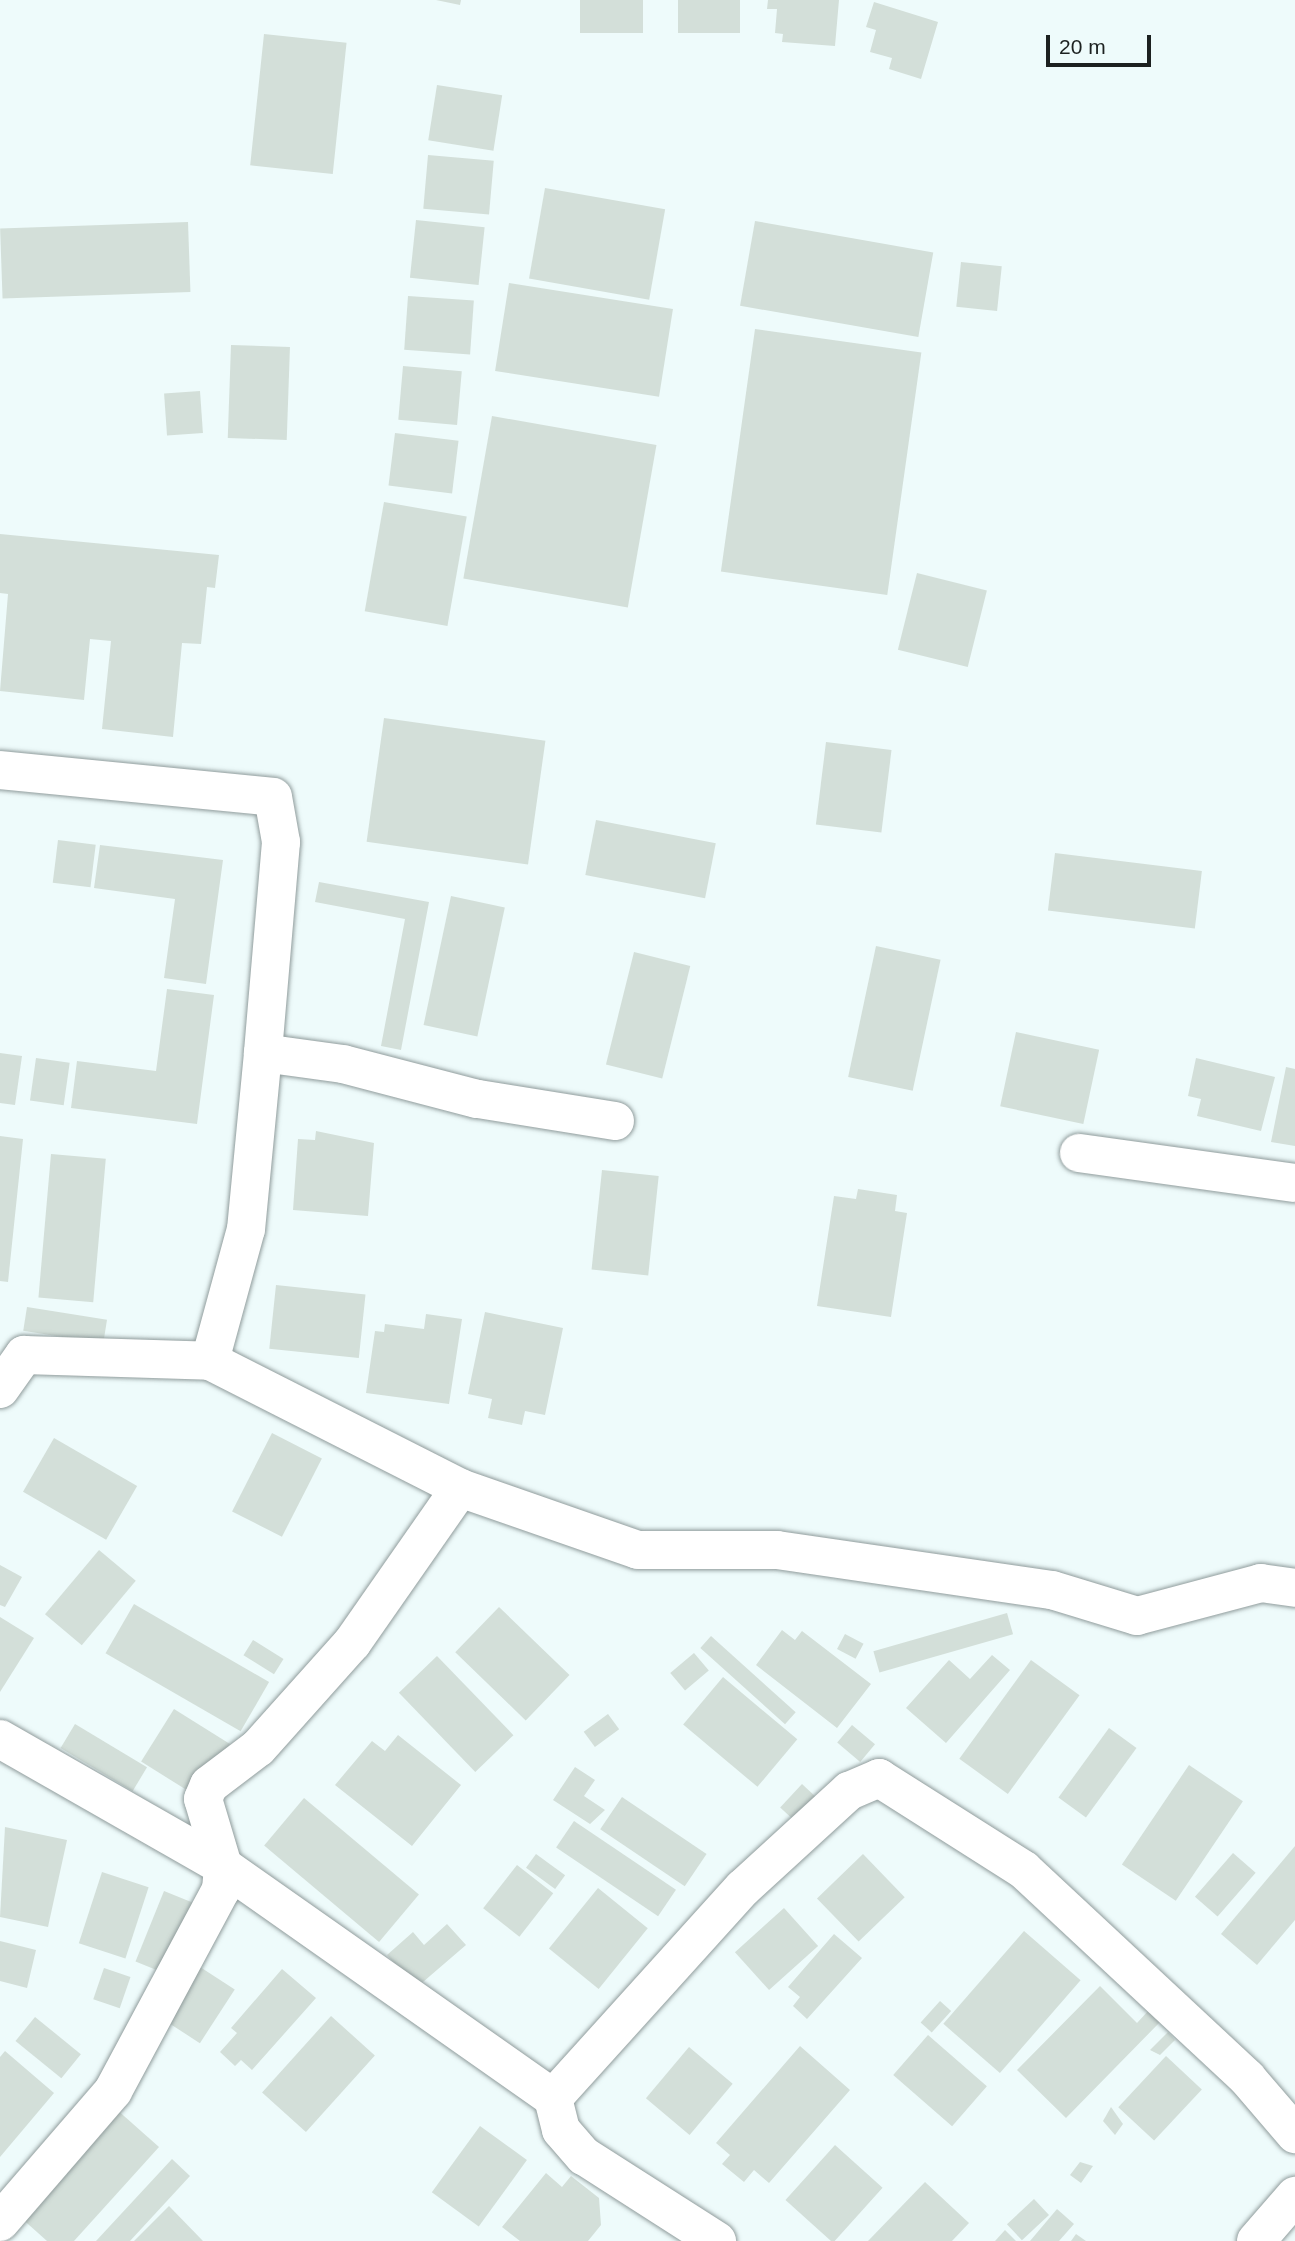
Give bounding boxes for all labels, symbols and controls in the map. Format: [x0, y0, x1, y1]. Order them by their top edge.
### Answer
scale bar [1050, 21, 1155, 65]
text: 20 m [1059, 35, 1106, 58]

